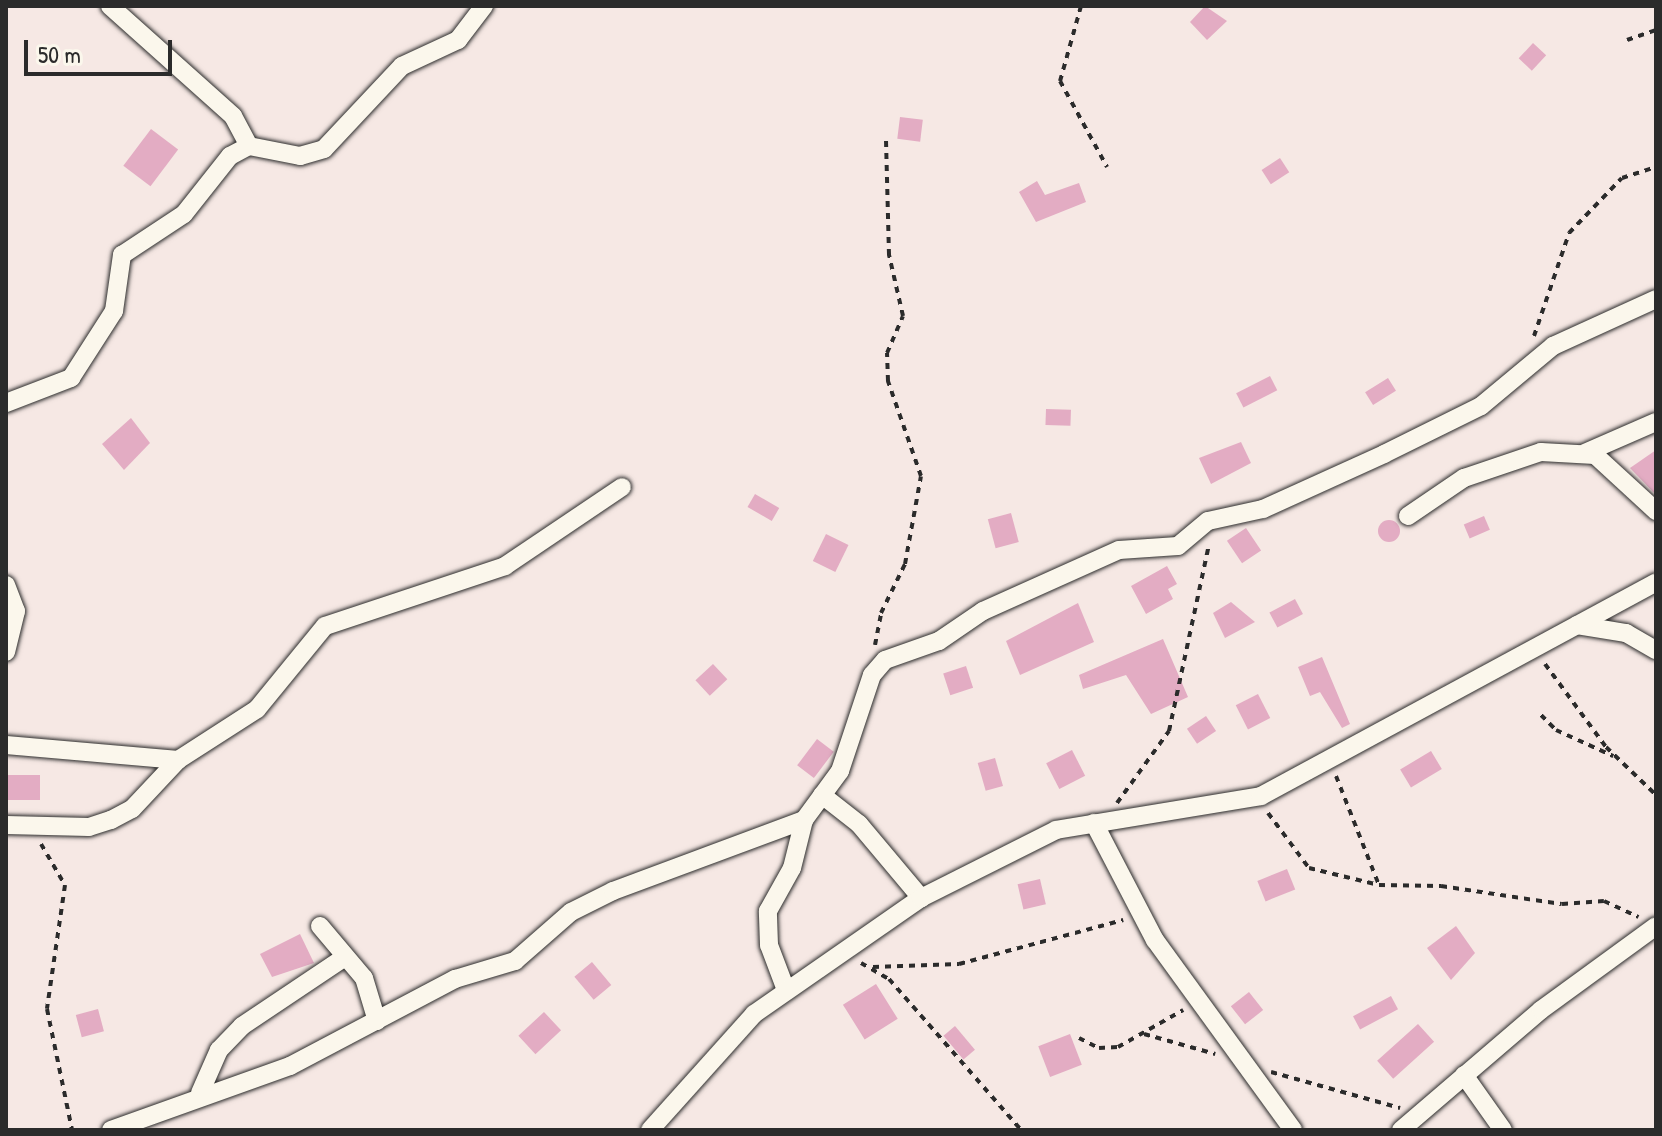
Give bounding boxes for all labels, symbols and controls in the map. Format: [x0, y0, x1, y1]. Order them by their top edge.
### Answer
scale bar [28, 24, 176, 74]
text: 50 m [38, 38, 81, 70]

